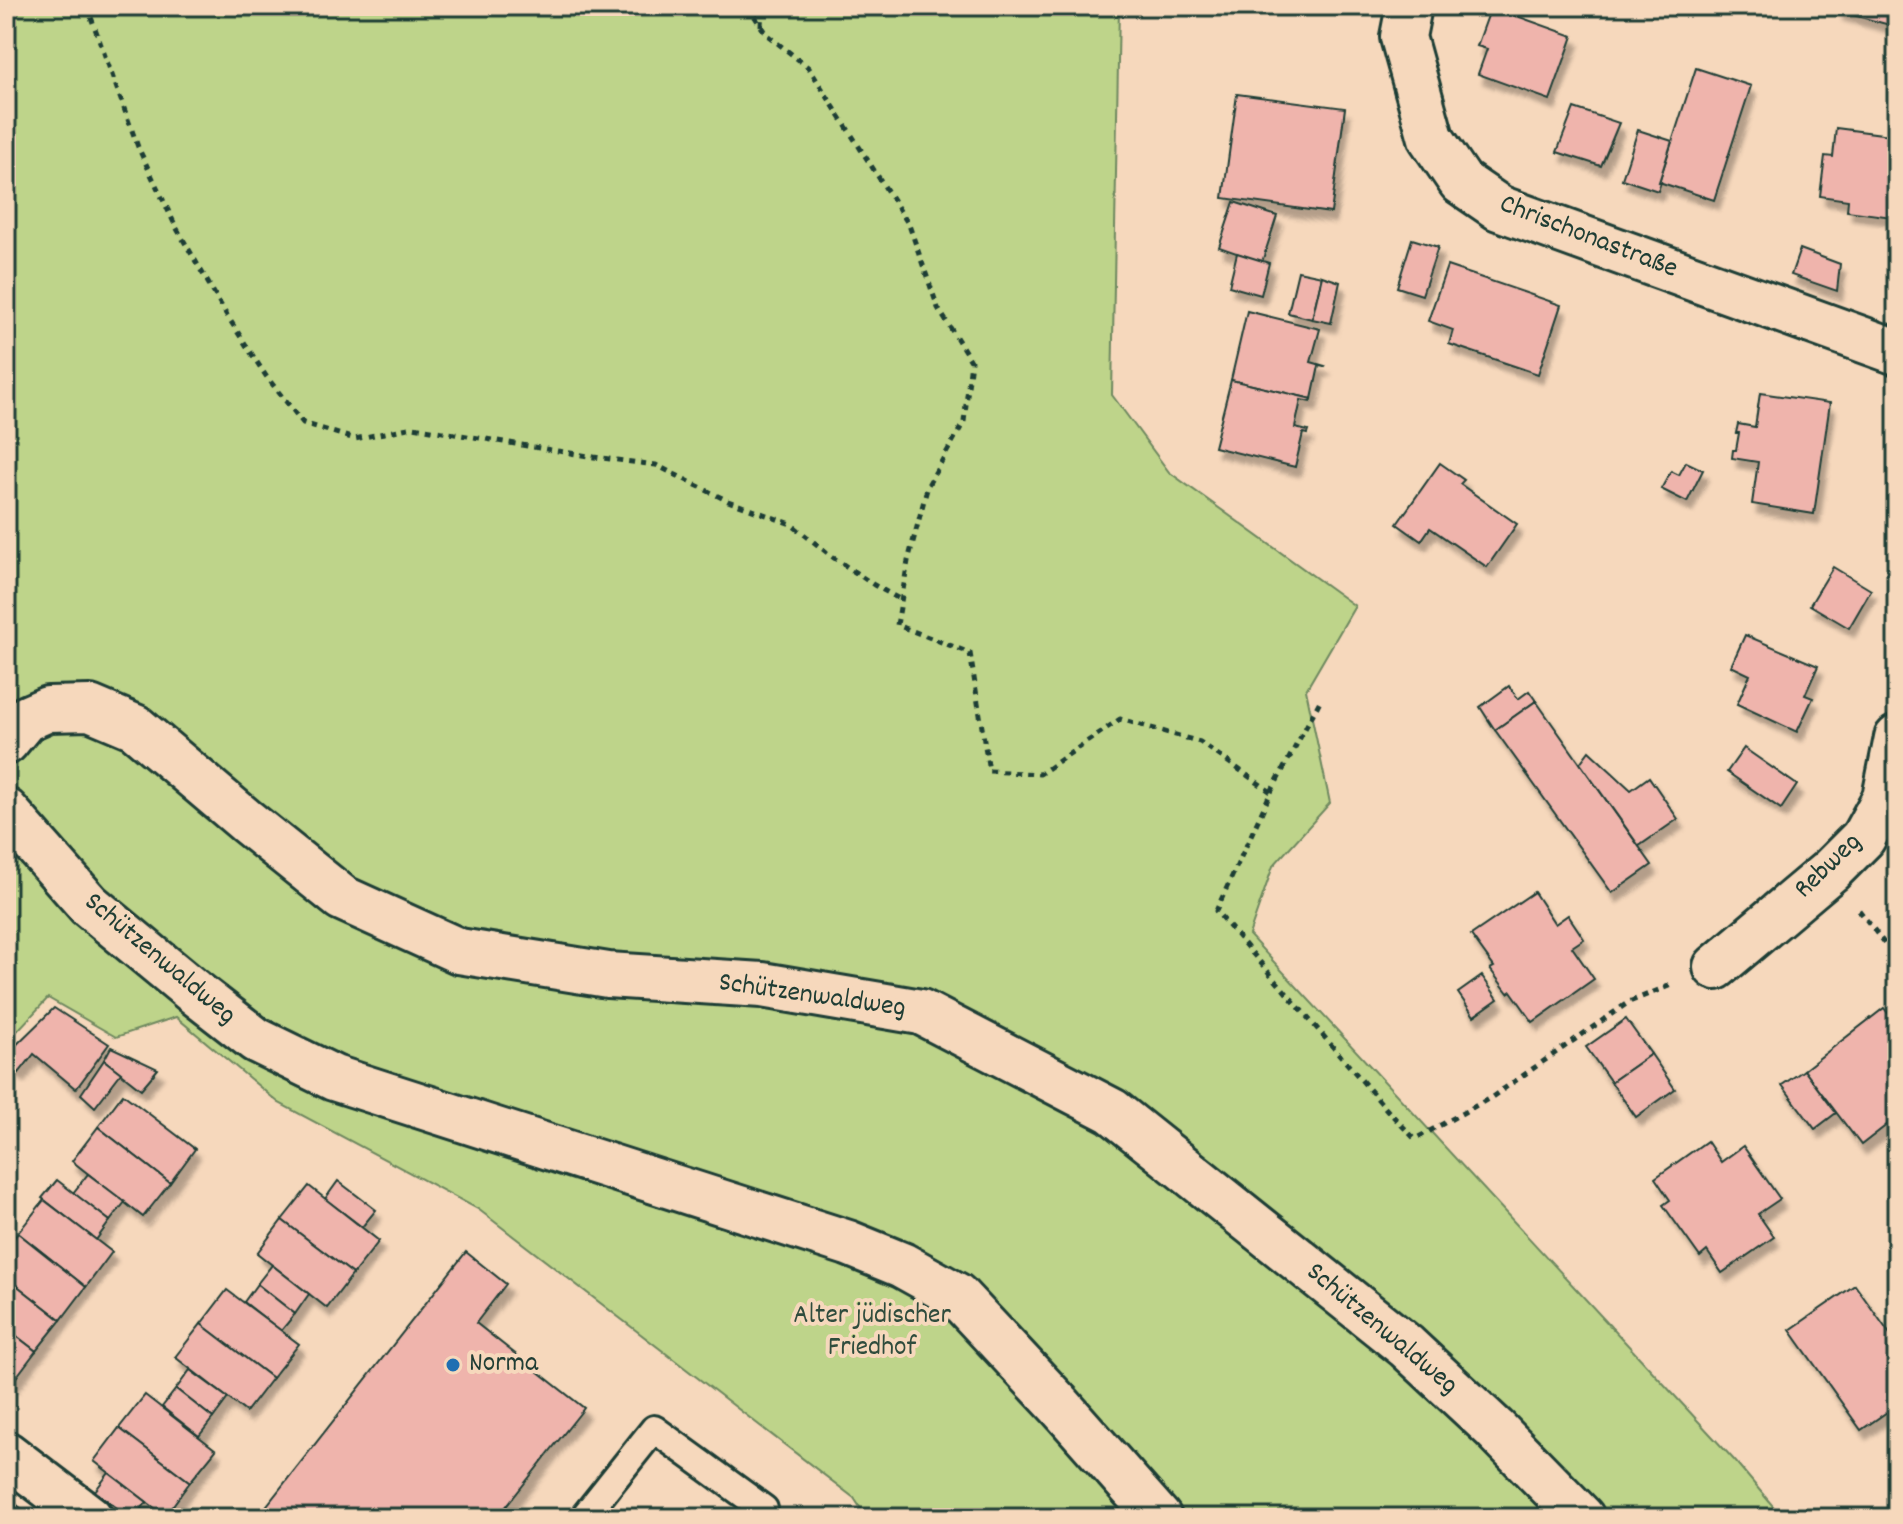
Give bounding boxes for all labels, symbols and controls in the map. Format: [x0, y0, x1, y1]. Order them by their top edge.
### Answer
street label: Chrischonastraße [1493, 186, 1683, 290]
street label: Rebweg [1786, 825, 1872, 909]
street label: Schützenwaldweg [74, 884, 244, 1036]
street label: Schützenwaldweg [716, 964, 908, 1030]
street label: Schützenwaldweg [1296, 1254, 1466, 1406]
park label: Alter jüdischer Friedhof [793, 1297, 951, 1369]
place label: Norma [469, 1345, 539, 1385]
marker: Norma [444, 1356, 462, 1374]

